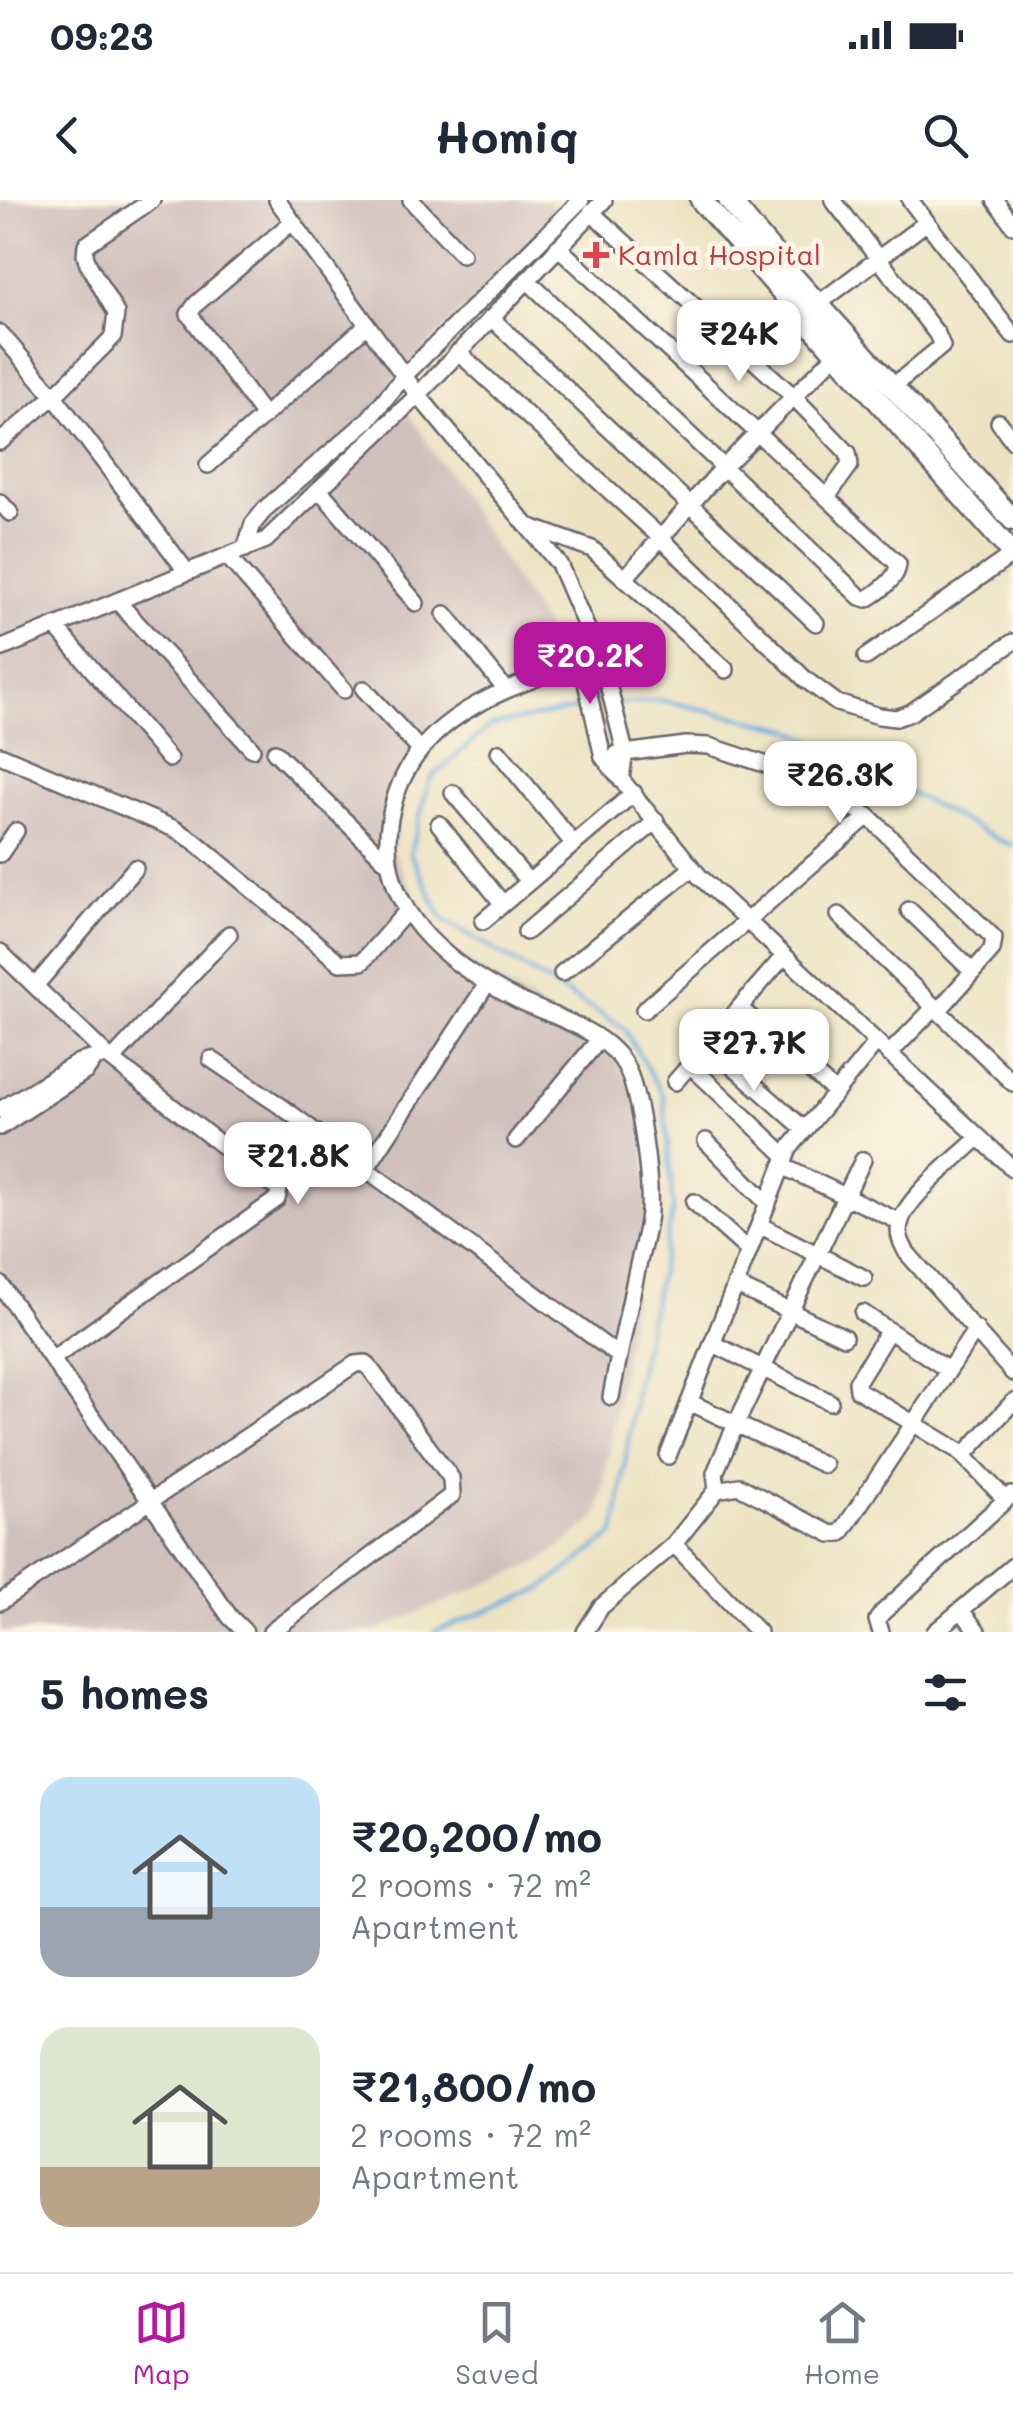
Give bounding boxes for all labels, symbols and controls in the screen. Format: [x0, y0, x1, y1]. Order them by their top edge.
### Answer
text: 09:23 [50, 10, 153, 60]
text: Homiq [435, 106, 578, 164]
icon: back [40, 108, 95, 163]
icon: search [918, 108, 973, 163]
place label: Kamla Hospital [618, 236, 821, 272]
marker: Kamla Hospital [583, 242, 609, 268]
pin: ₹24K [680, 300, 798, 385]
text: ₹24K [699, 311, 779, 353]
pin: ₹20.2K [509, 622, 671, 707]
text: ₹20.2K [536, 633, 644, 675]
pin: ₹26.3K [759, 741, 921, 826]
text: ₹26.3K [786, 752, 894, 794]
pin: ₹27.7K [673, 1009, 835, 1094]
text: ₹27.7K [701, 1020, 807, 1062]
pin: ₹21.8K [217, 1122, 379, 1207]
text: ₹21.8K [246, 1133, 350, 1175]
text: 5 homes [40, 1665, 209, 1720]
icon: filters [918, 1665, 973, 1720]
text: ₹20,200/mo [350, 1808, 602, 1863]
icon: home [120, 1817, 240, 1937]
text: 2 rooms · 72 m² [350, 1863, 591, 1905]
text: Apartment [350, 1905, 519, 1947]
text: ₹21,800/mo [350, 2058, 596, 2113]
icon: home [120, 2067, 240, 2187]
text: 2 rooms · 72 m² [350, 2113, 591, 2155]
text: Apartment [350, 2155, 519, 2197]
tab: Map [133, 2295, 190, 2391]
tab: Saved [455, 2295, 538, 2391]
tab: Home [804, 2295, 880, 2391]

